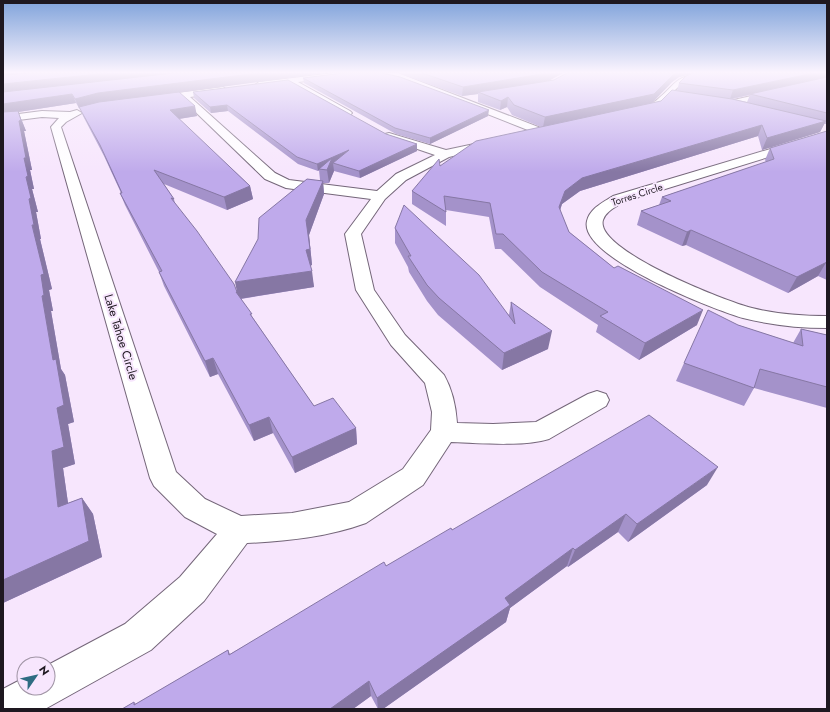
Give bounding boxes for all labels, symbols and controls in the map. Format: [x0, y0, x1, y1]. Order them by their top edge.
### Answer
street label: Torres Circle [610, 179, 665, 210]
street label: Lake Tahoe Circle [99, 292, 143, 382]
north arrow [16, 656, 56, 696]
text: N [35, 662, 53, 679]

